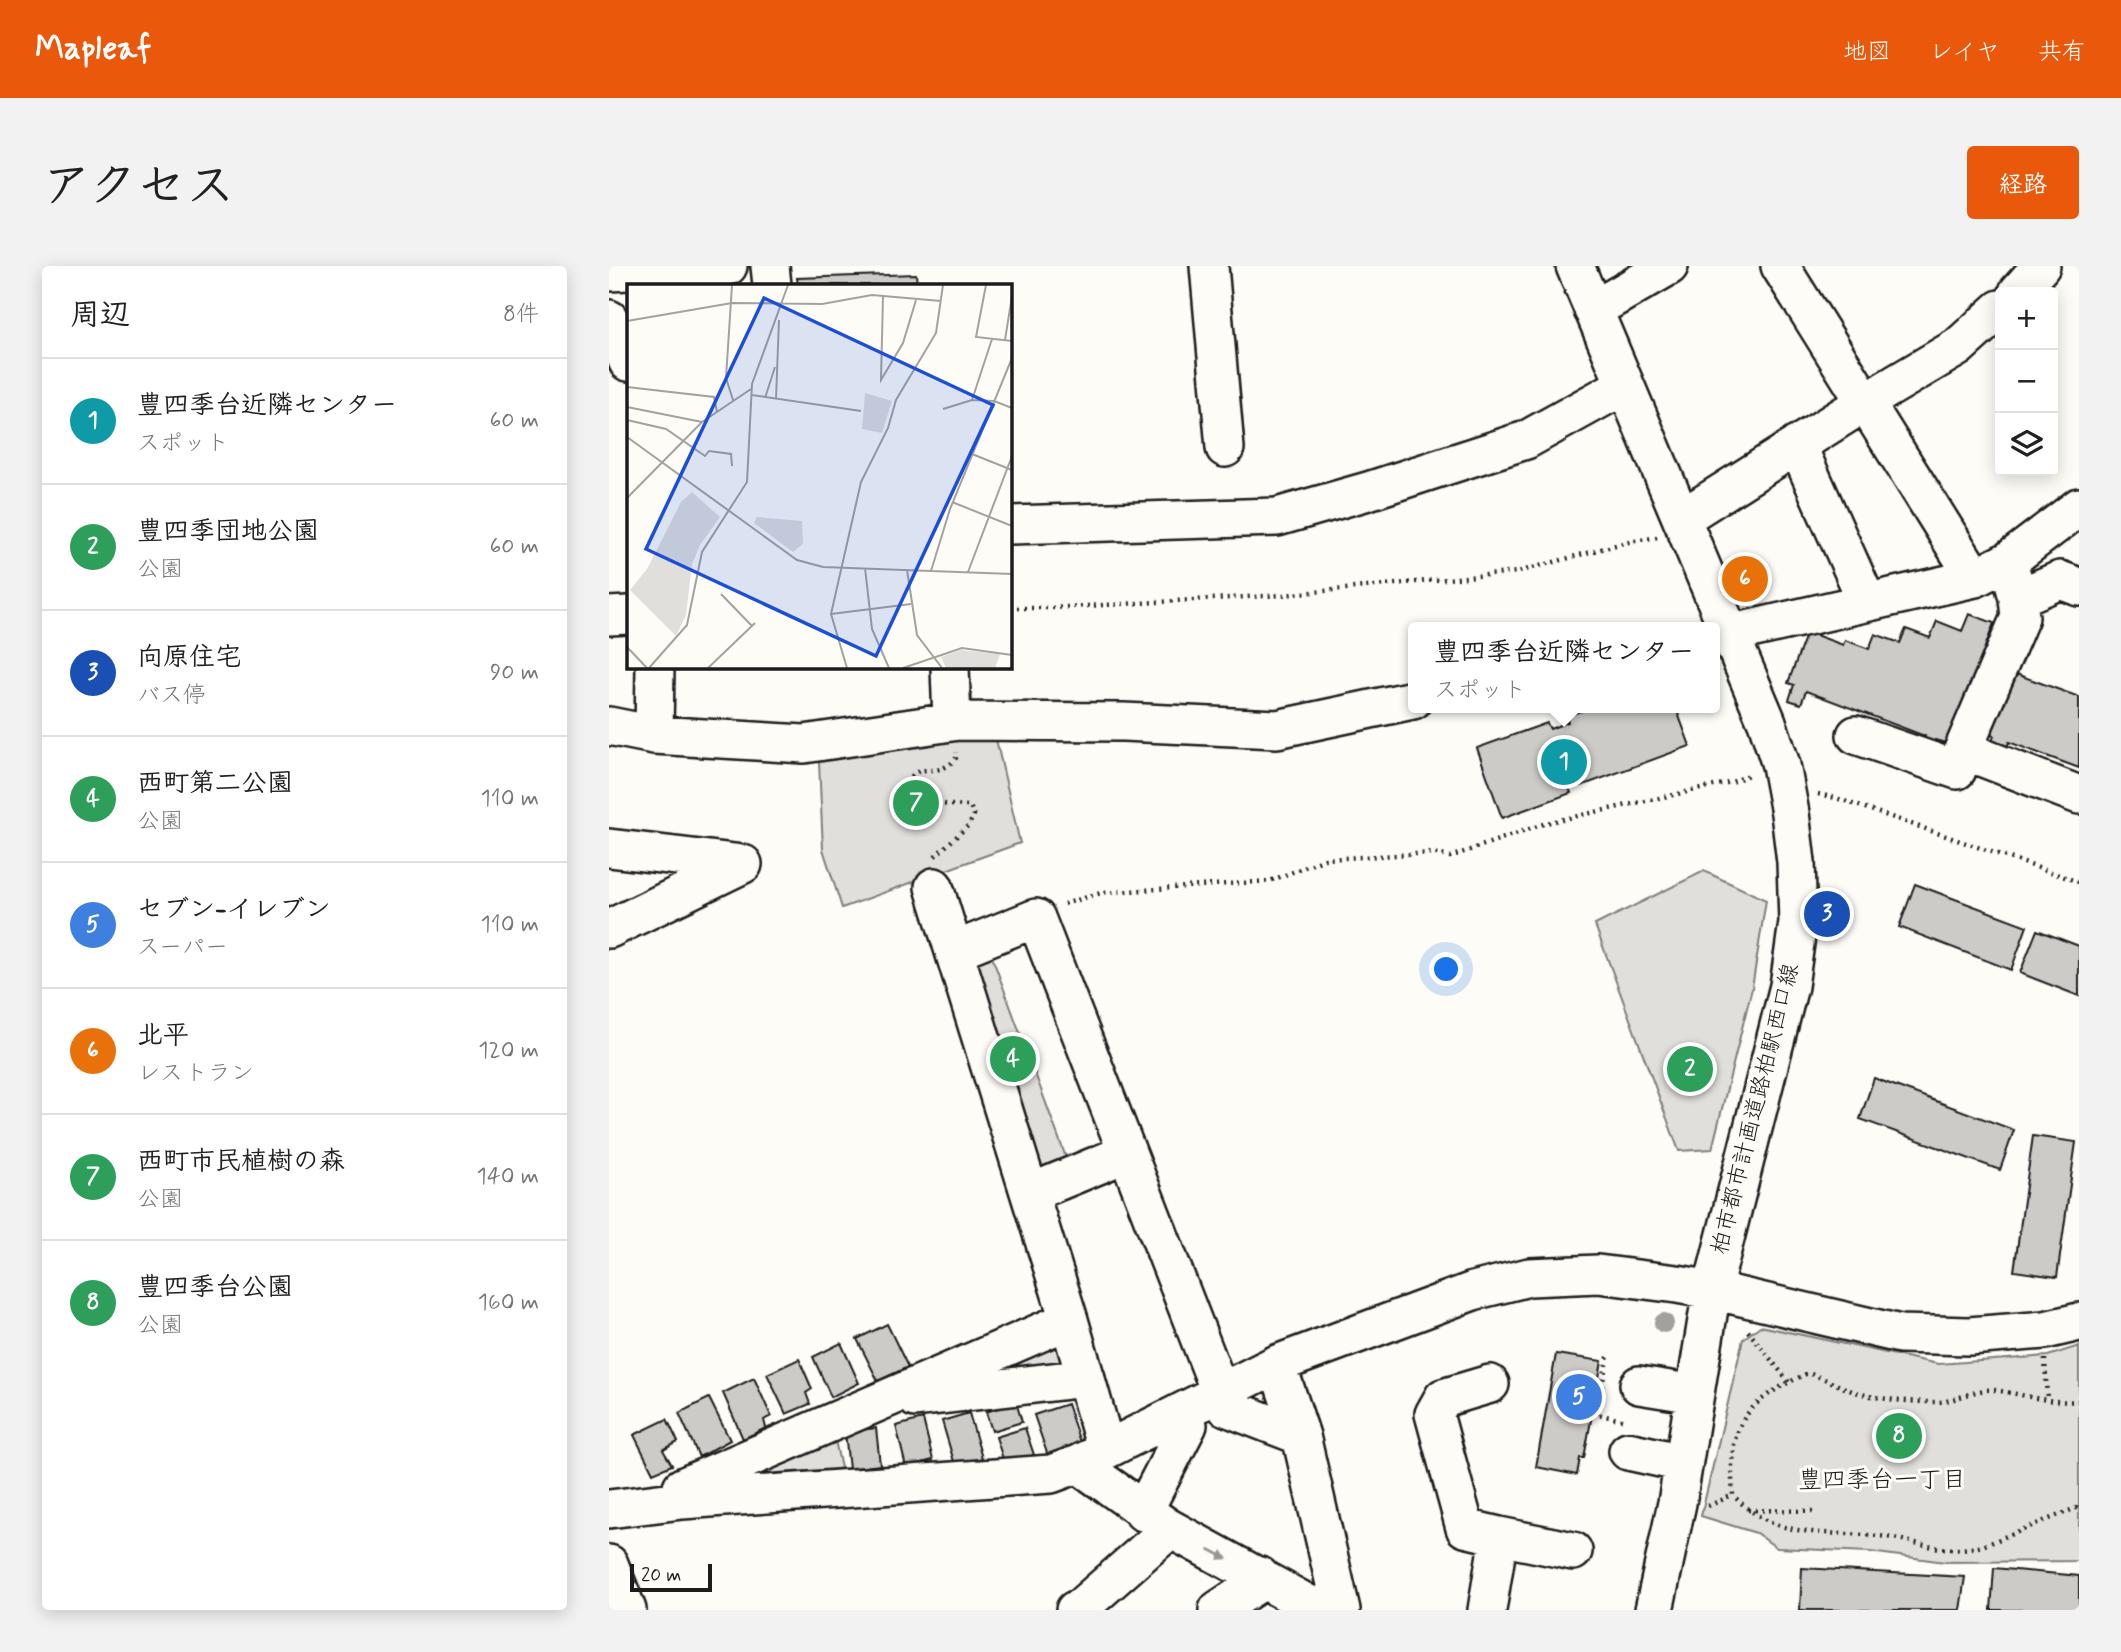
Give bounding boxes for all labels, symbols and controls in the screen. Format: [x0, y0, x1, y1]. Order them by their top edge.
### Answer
text: Mapleaf [35, 27, 151, 71]
text: 地図 [1843, 37, 1891, 68]
text: レイヤ [1929, 37, 2000, 68]
text: 共有 [2038, 37, 2086, 68]
button: 経路 [1967, 146, 2079, 219]
text: アクセス [42, 155, 235, 220]
inset map [627, 284, 1011, 668]
map controls [1995, 287, 2058, 476]
button: + [1995, 287, 2058, 350]
text: 周辺 [70, 296, 130, 335]
text: 8件 [503, 300, 539, 330]
button: − [1995, 350, 2058, 413]
text: 豊四季台近隣センター [137, 389, 397, 423]
text: 1 [88, 406, 98, 436]
text: 60 m [490, 406, 539, 436]
button: layers [1995, 413, 2058, 476]
text: スポット [137, 429, 229, 459]
text: 豊四季団地公園 [137, 515, 319, 549]
text: 2 [87, 532, 99, 562]
text: 60 m [490, 532, 539, 562]
pin: 6 [1722, 553, 1768, 605]
text: 公園 [137, 555, 183, 585]
popup [1408, 622, 1720, 713]
text: 豊四季台近隣センター [1434, 636, 1694, 670]
text: 向原住宅 [137, 641, 241, 675]
text: 3 [88, 658, 98, 688]
text: 90 m [490, 658, 539, 688]
text: スポット [1434, 676, 1526, 706]
text: バス停 [137, 681, 206, 711]
pin: 1 [1541, 736, 1587, 788]
text: 西町第二公園 [137, 767, 293, 801]
pin: 7 [893, 777, 939, 829]
text: 4 [86, 784, 100, 814]
text: 110 m [480, 784, 539, 814]
text: 公園 [137, 807, 183, 837]
pin: 3 [1804, 888, 1850, 940]
text: セブン-イレブン [137, 893, 331, 927]
text: 5 [86, 910, 100, 940]
text: 110 m [480, 910, 539, 940]
text: スーパー [137, 933, 228, 963]
your location [1429, 952, 1463, 986]
street label: 柏市都市計画道路柏駅西口線 [1705, 960, 1807, 1258]
text: 北平 [137, 1019, 189, 1053]
pin: 4 [990, 1033, 1036, 1085]
text: 6 [87, 1036, 99, 1066]
text: 120 m [478, 1036, 539, 1066]
pin: 2 [1667, 1043, 1713, 1095]
text: レストラン [137, 1059, 254, 1089]
text: 西町市民植樹の森 [137, 1145, 345, 1179]
text: 7 [86, 1162, 100, 1192]
text: 140 m [476, 1162, 539, 1192]
text: 公園 [137, 1185, 183, 1215]
text: 豊四季台公園 [137, 1271, 293, 1305]
text: 8 [87, 1288, 99, 1318]
text: 160 m [478, 1288, 539, 1318]
text: 公園 [137, 1311, 183, 1341]
pin: 5 [1556, 1371, 1602, 1423]
pin: 8 [1876, 1410, 1922, 1462]
district label: 豊四季台一丁目 [1798, 1465, 1966, 1496]
one-way arrow [1208, 1548, 1228, 1559]
scale bar [630, 1561, 712, 1593]
text: 20 m [641, 1563, 681, 1588]

